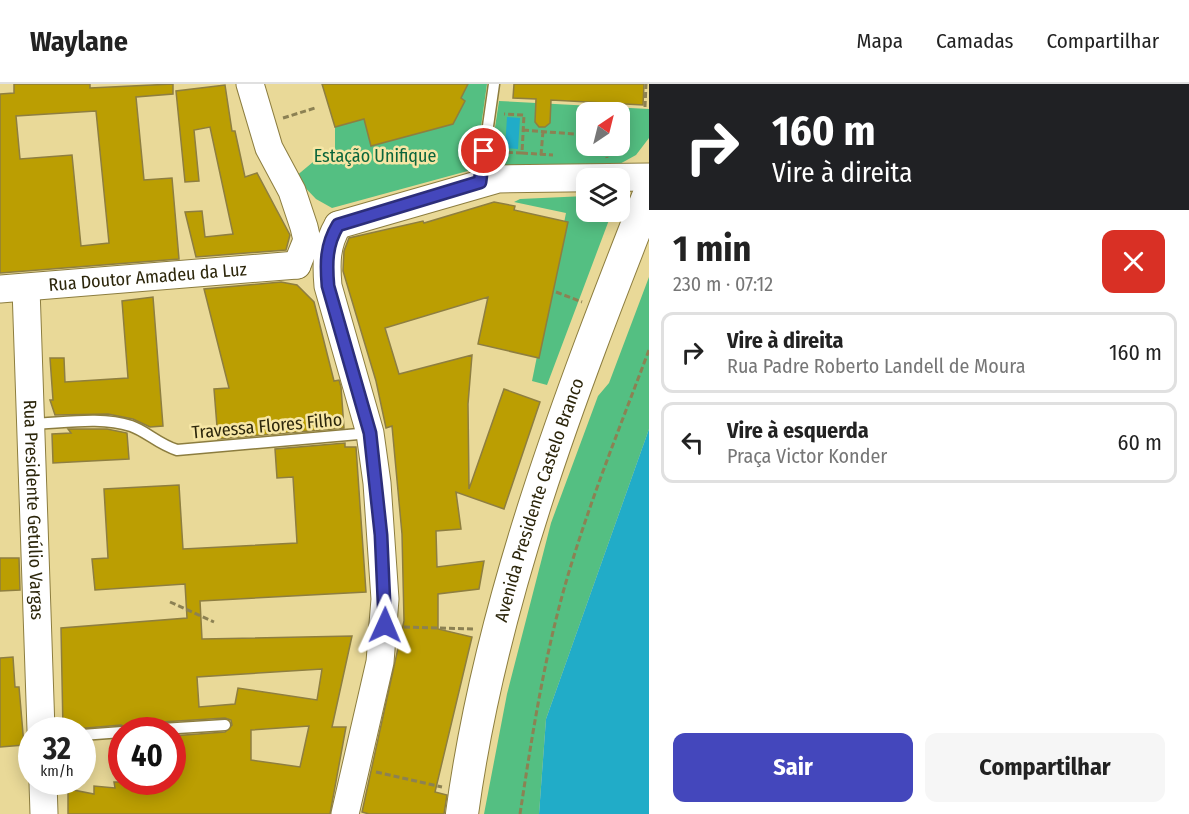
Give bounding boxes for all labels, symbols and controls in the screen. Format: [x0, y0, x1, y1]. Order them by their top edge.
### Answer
text: Waylane [30, 25, 128, 58]
text: Mapa [857, 28, 903, 54]
text: Camadas [936, 28, 1014, 54]
text: Compartilhar [1047, 28, 1159, 54]
north arrow [576, 102, 630, 156]
map controls [576, 102, 630, 222]
text: 160 m [772, 106, 875, 156]
icon: right [673, 108, 751, 186]
pin [458, 125, 509, 176]
icon: arrive [467, 134, 500, 167]
park label: Estação Unifique [314, 145, 436, 167]
text: Vire à direita [772, 157, 912, 189]
button: layers [576, 168, 630, 222]
text: 1 min [673, 227, 751, 271]
button: close [1102, 230, 1165, 293]
street label: Rua Doutor Amadeu da Luz [48, 258, 247, 296]
text: 230 m · 07:12 [673, 272, 773, 296]
text: Vire à direita [727, 327, 843, 354]
icon: right [676, 336, 709, 369]
text: 160 m [1109, 339, 1162, 366]
text: Rua Padre Roberto Landell de Moura [727, 354, 1025, 378]
street label: Avenida Presidente Castelo Branco [490, 375, 589, 624]
street label: Rua Presidente Getúlio Vargas [19, 399, 48, 621]
street label: Travessa Flores Filho [191, 408, 343, 444]
text: Vire à esquerda [727, 417, 869, 444]
icon: left [676, 426, 709, 459]
text: 60 m [1118, 429, 1162, 456]
text: Praça Victor Konder [727, 444, 887, 468]
position arrow [353, 593, 417, 657]
speed limit sign: 40 [108, 717, 186, 795]
text: 32 [43, 731, 71, 767]
button: Sair [673, 733, 913, 802]
button: Compartilhar [925, 733, 1165, 802]
text: km/h [40, 762, 74, 780]

